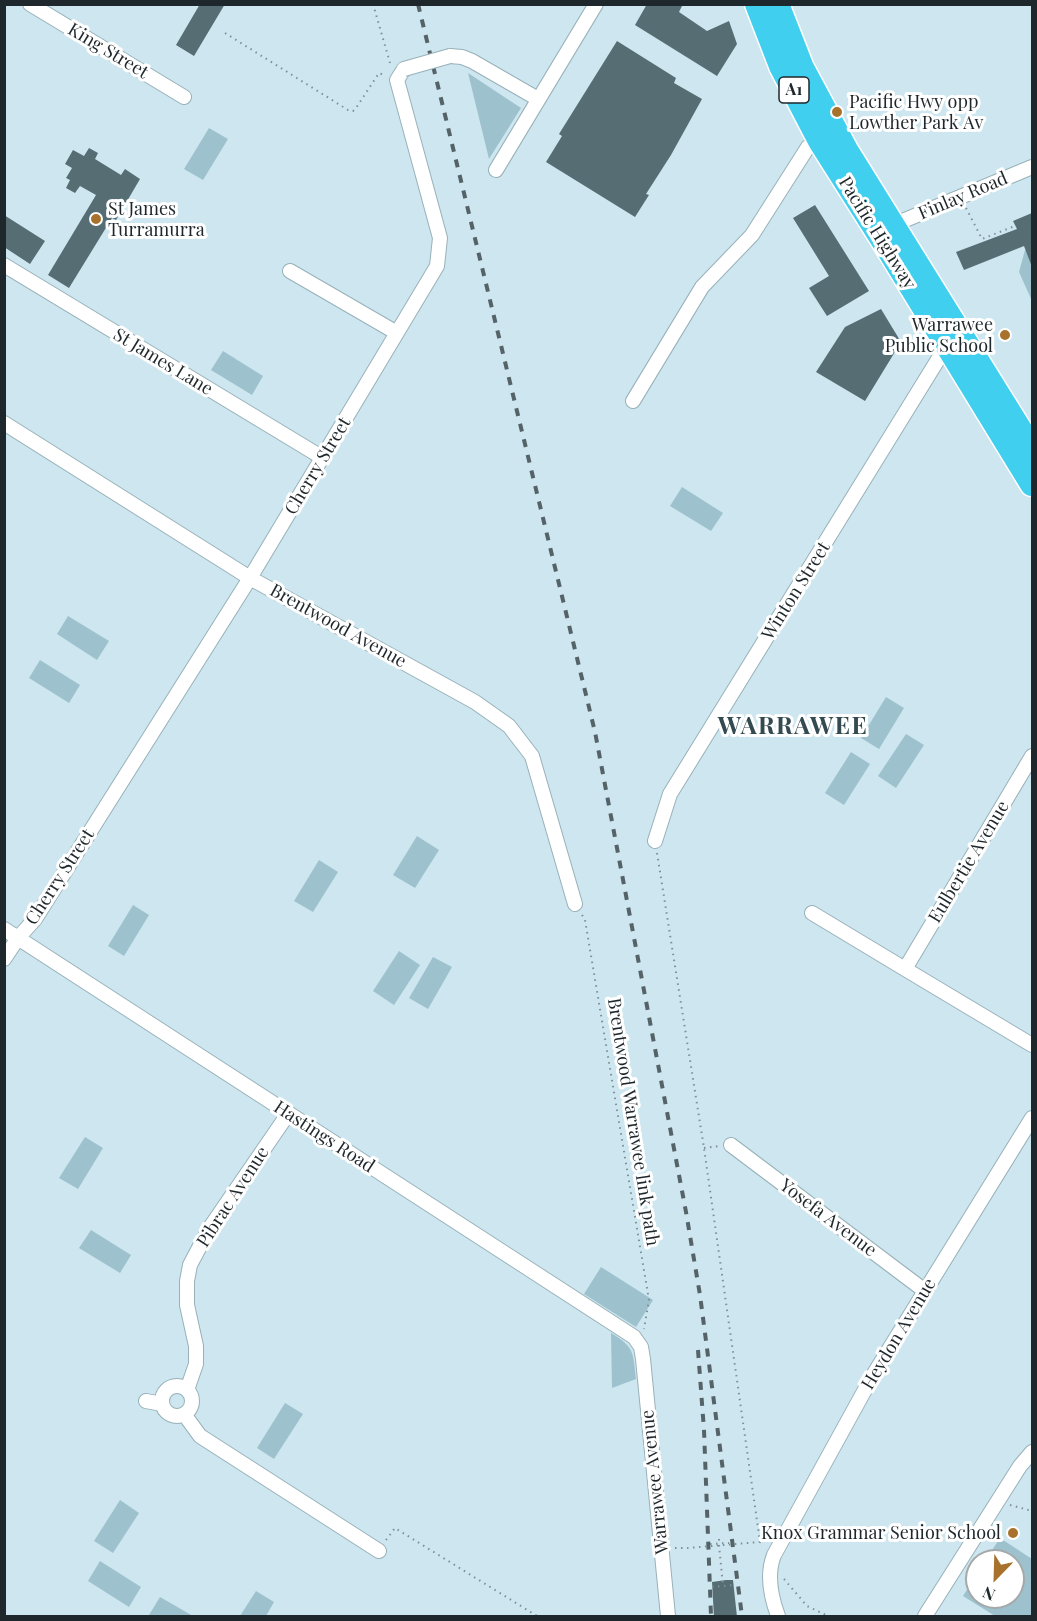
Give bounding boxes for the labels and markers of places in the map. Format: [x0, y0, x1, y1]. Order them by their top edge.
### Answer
place label: Pacific Hwy opp Lowther Park Av [849, 91, 983, 134]
marker: Pacific Hwy opp Lowther Park Av [830, 105, 844, 119]
place label: St James Turramurra [108, 198, 205, 240]
marker: St James Turramurra [89, 212, 103, 226]
place label: Warrawee Public School [885, 314, 993, 356]
marker: Warrawee Public School [998, 328, 1012, 342]
place label: Knox Grammar Senior School [761, 1522, 1001, 1544]
marker: Knox Grammar Senior School [1006, 1526, 1020, 1540]

